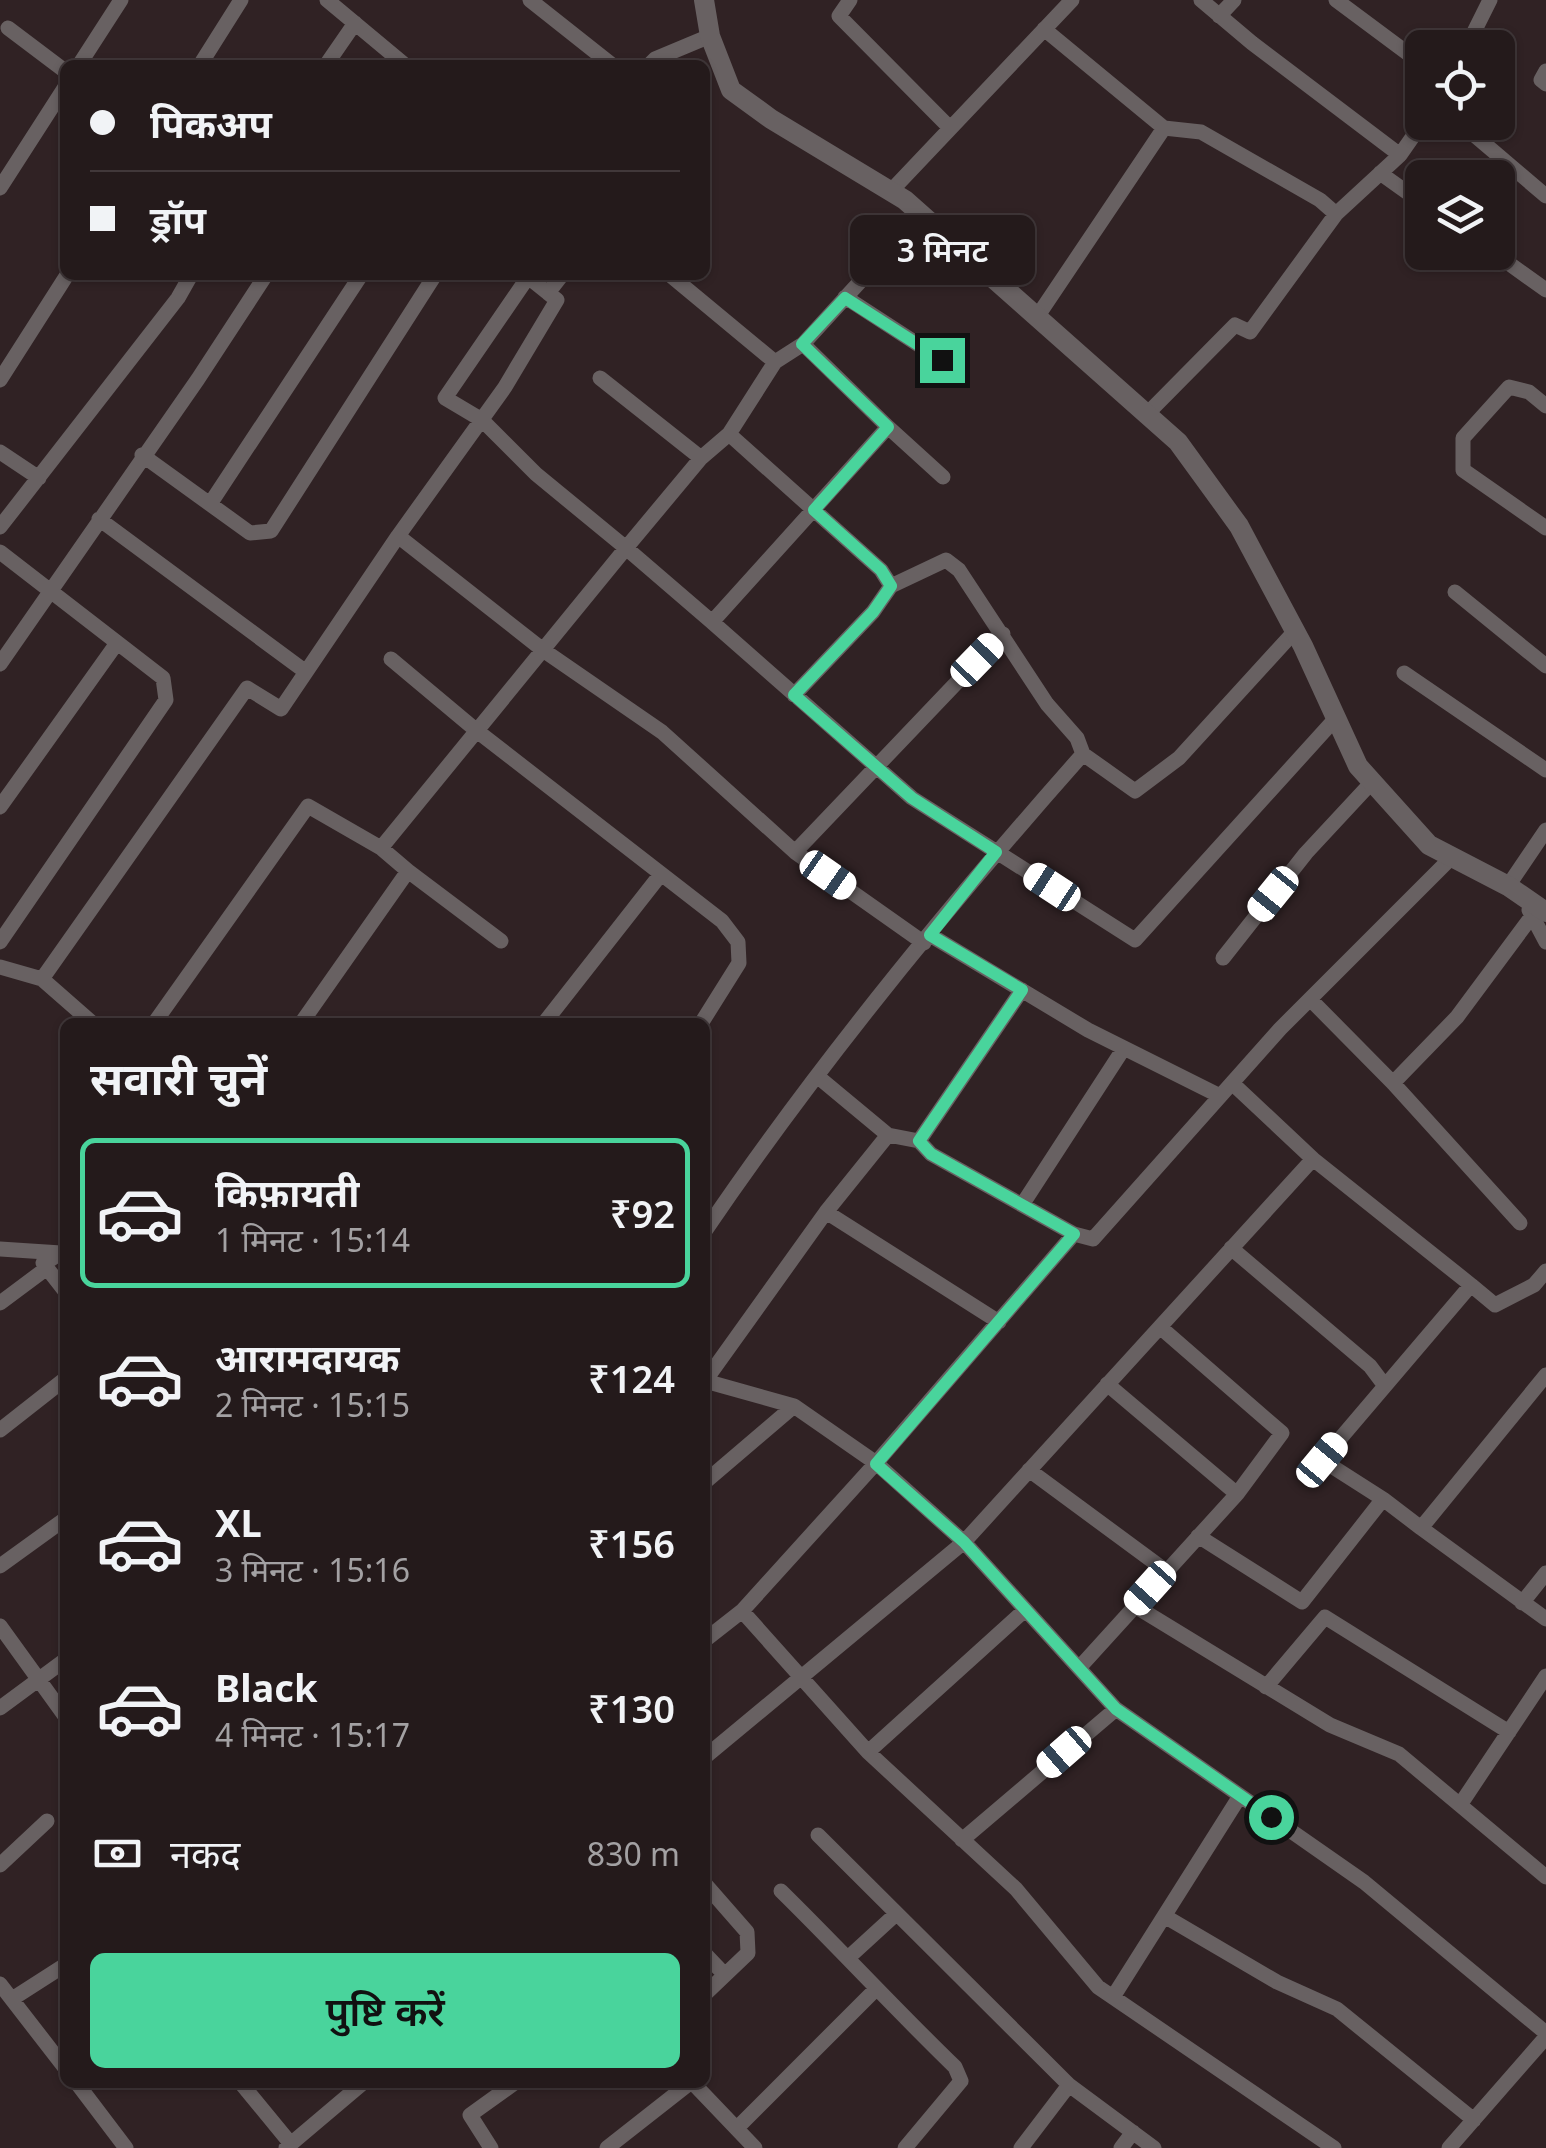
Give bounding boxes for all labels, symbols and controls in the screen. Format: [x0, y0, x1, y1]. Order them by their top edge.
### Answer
map controls [1405, 30, 1515, 270]
button: locate [1405, 30, 1515, 140]
text: पिकअप [150, 97, 272, 149]
button: layers [1405, 160, 1515, 270]
text: ड्रॉप [150, 193, 206, 245]
callout: 3 मिनट [850, 215, 1034, 285]
text: 3 मिनट [897, 228, 988, 271]
route end [920, 338, 965, 383]
car [945, 628, 1009, 692]
car [795, 846, 861, 904]
car [1019, 858, 1085, 916]
car [1242, 861, 1304, 927]
text: सवारी चुनें [90, 1047, 267, 1108]
text: किफ़ायती [215, 1166, 359, 1218]
icon: car [95, 1168, 185, 1258]
text: ₹92 [610, 1187, 675, 1239]
text: 1 मिनट · 15:14 [215, 1218, 410, 1261]
text: आरामदायक [215, 1331, 399, 1383]
icon: car [95, 1333, 185, 1423]
text: ₹124 [588, 1352, 675, 1404]
text: 2 मिनट · 15:15 [215, 1383, 410, 1426]
car [1291, 1427, 1353, 1493]
text: XL [215, 1496, 262, 1548]
icon: car [95, 1498, 185, 1588]
text: ₹156 [588, 1517, 675, 1569]
text: 3 मिनट · 15:16 [215, 1548, 410, 1591]
car [1119, 1556, 1181, 1620]
text: Black [215, 1661, 318, 1713]
icon: car [95, 1663, 185, 1753]
text: ₹130 [588, 1682, 675, 1734]
text: 4 मिनट · 15:17 [215, 1713, 410, 1756]
car [1032, 1721, 1096, 1783]
route start [1249, 1795, 1294, 1840]
icon: cash [90, 1826, 145, 1881]
text: नकद [170, 1827, 240, 1879]
text: 830 m [587, 1832, 680, 1875]
button: पुष्टि करें [90, 1953, 680, 2068]

